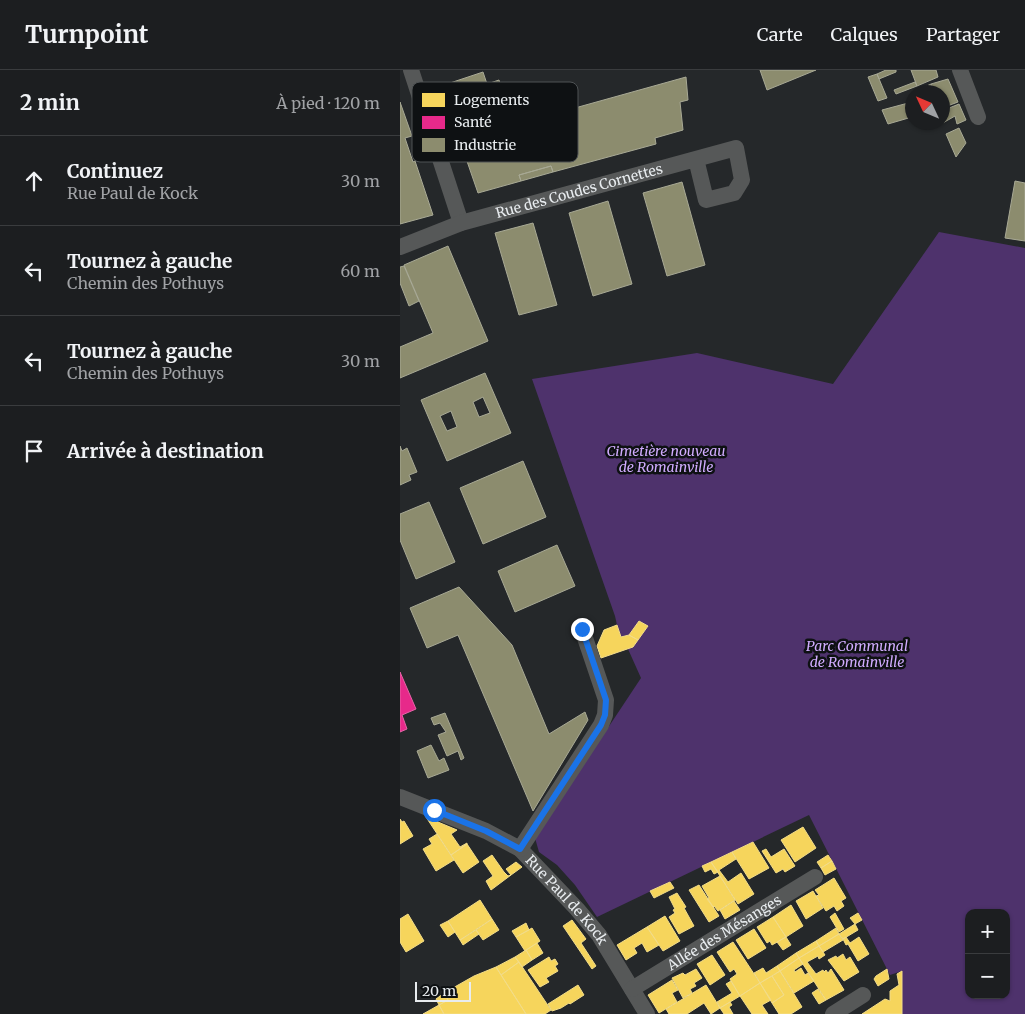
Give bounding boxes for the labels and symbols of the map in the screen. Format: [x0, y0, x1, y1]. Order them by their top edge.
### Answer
legend [412, 82, 578, 162]
north arrow [905, 85, 950, 130]
text: Logements [454, 91, 529, 109]
text: Santé [454, 113, 492, 131]
text: Industrie [454, 136, 516, 154]
street label: Rue des Coudes Cornettes [494, 159, 665, 222]
park label: Cimetière nouveau de Romainville [607, 442, 725, 476]
route end [571, 618, 594, 641]
park label: Parc Communal de Romainville [806, 637, 908, 671]
route start [423, 799, 446, 822]
street label: Rue Paul de Kock [521, 851, 612, 948]
street label: Allée des Mésanges [663, 891, 785, 975]
scale bar [415, 979, 471, 1002]

